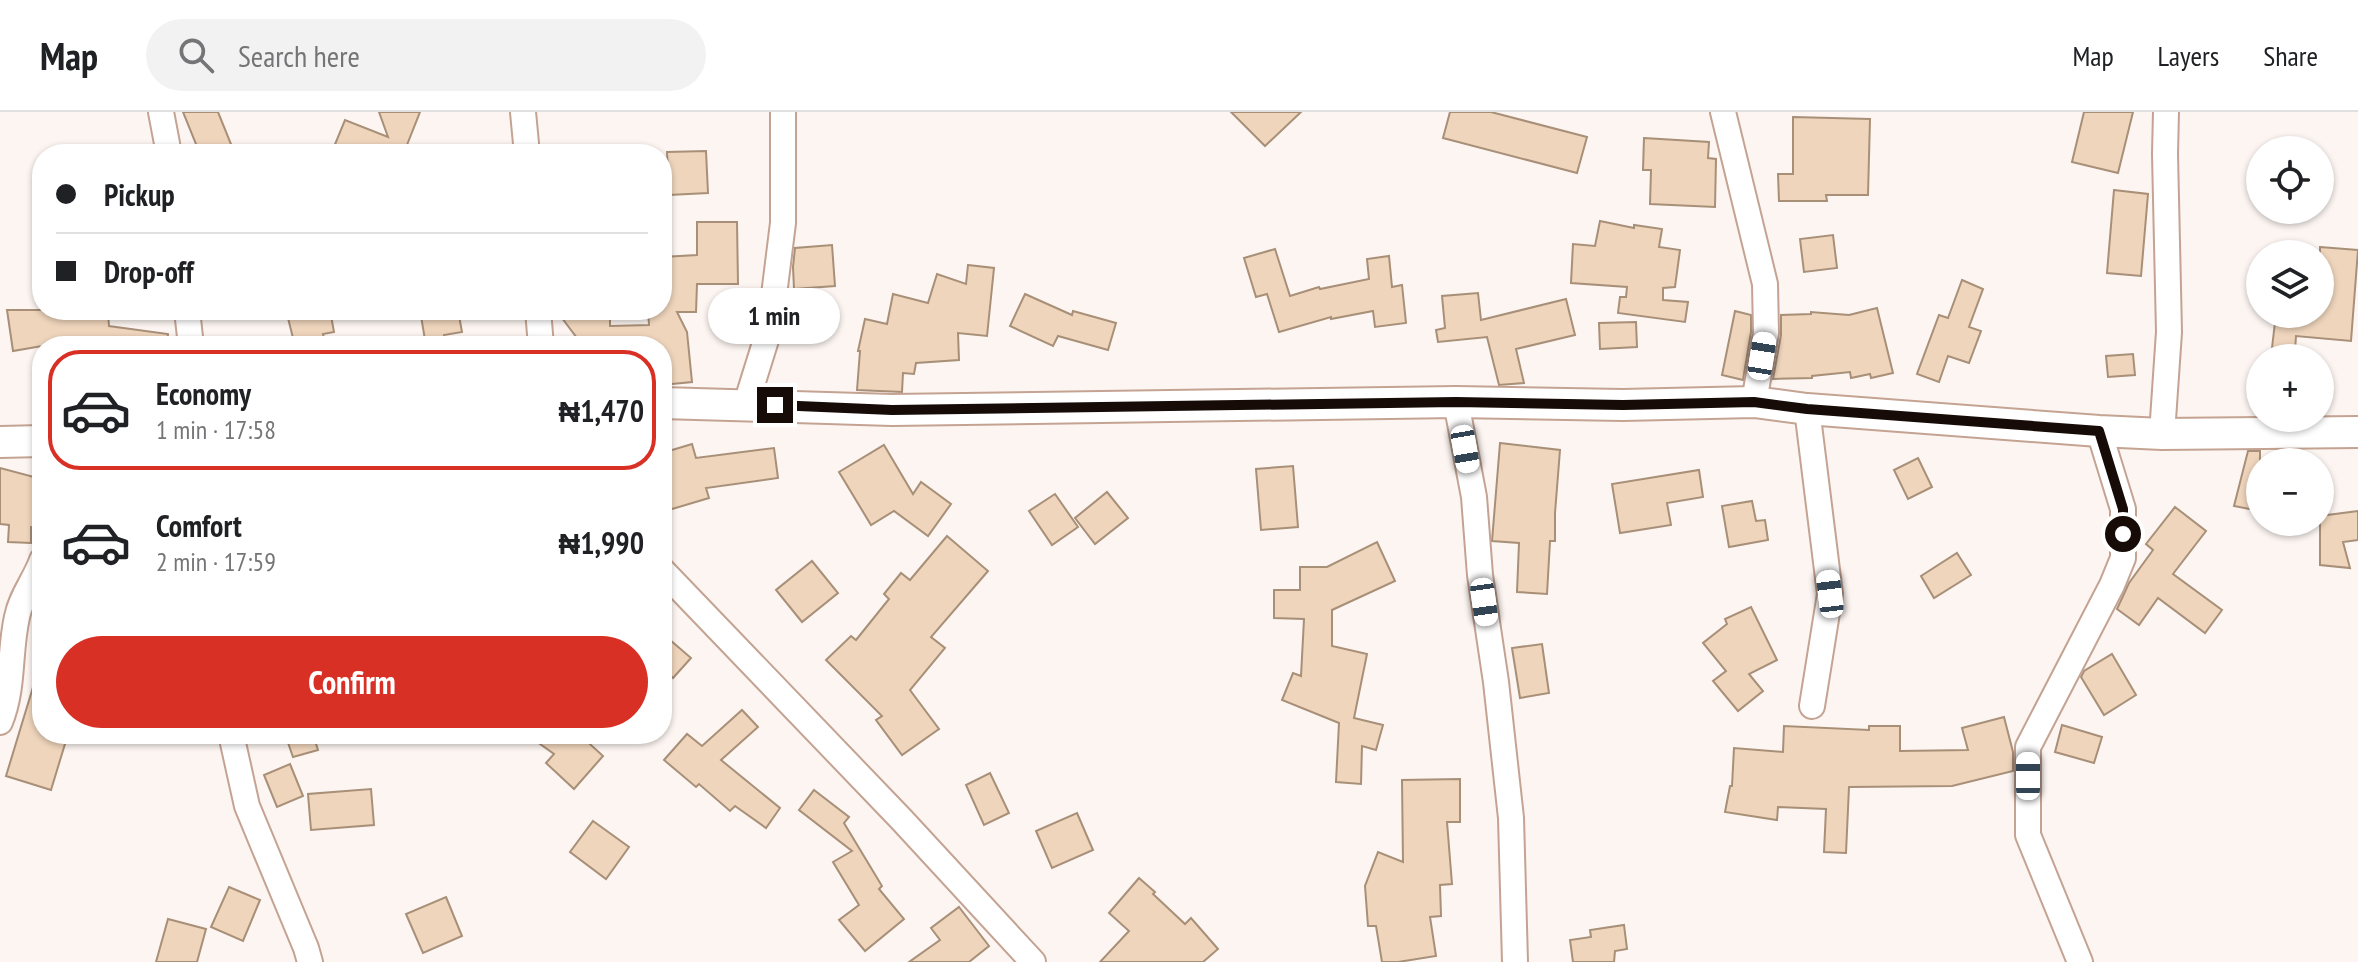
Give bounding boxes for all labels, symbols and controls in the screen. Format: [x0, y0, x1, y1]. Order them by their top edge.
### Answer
search box [146, 19, 706, 91]
text: Map [40, 31, 98, 80]
icon: search [174, 33, 218, 77]
text: Search here [238, 36, 360, 75]
text: Map [2072, 37, 2114, 74]
text: Layers [2158, 37, 2219, 74]
text: Share [2263, 37, 2318, 74]
map controls [2246, 136, 2334, 536]
button: locate [2246, 136, 2334, 224]
text: Pickup [104, 175, 175, 214]
button: layers [2246, 240, 2334, 328]
text: Drop-off [104, 252, 194, 291]
callout: 1 min [709, 289, 841, 345]
text: 1 min [748, 299, 800, 332]
car [1746, 330, 1778, 382]
button: + [2246, 344, 2334, 432]
icon: car [60, 374, 132, 446]
text: Economy [156, 374, 251, 413]
route end [757, 387, 793, 423]
text: ₦1,470 [558, 391, 644, 430]
text: 1 min · 17:58 [156, 413, 276, 446]
car [1449, 423, 1481, 475]
button: − [2246, 448, 2334, 536]
icon: car [60, 506, 132, 578]
text: Comfort [156, 506, 242, 545]
route start [2105, 516, 2141, 552]
text: ₦1,990 [558, 523, 644, 562]
text: 2 min · 17:59 [156, 545, 276, 578]
car [1815, 569, 1845, 619]
car [1469, 577, 1499, 627]
button: Confirm [56, 636, 648, 728]
car [2016, 752, 2040, 800]

